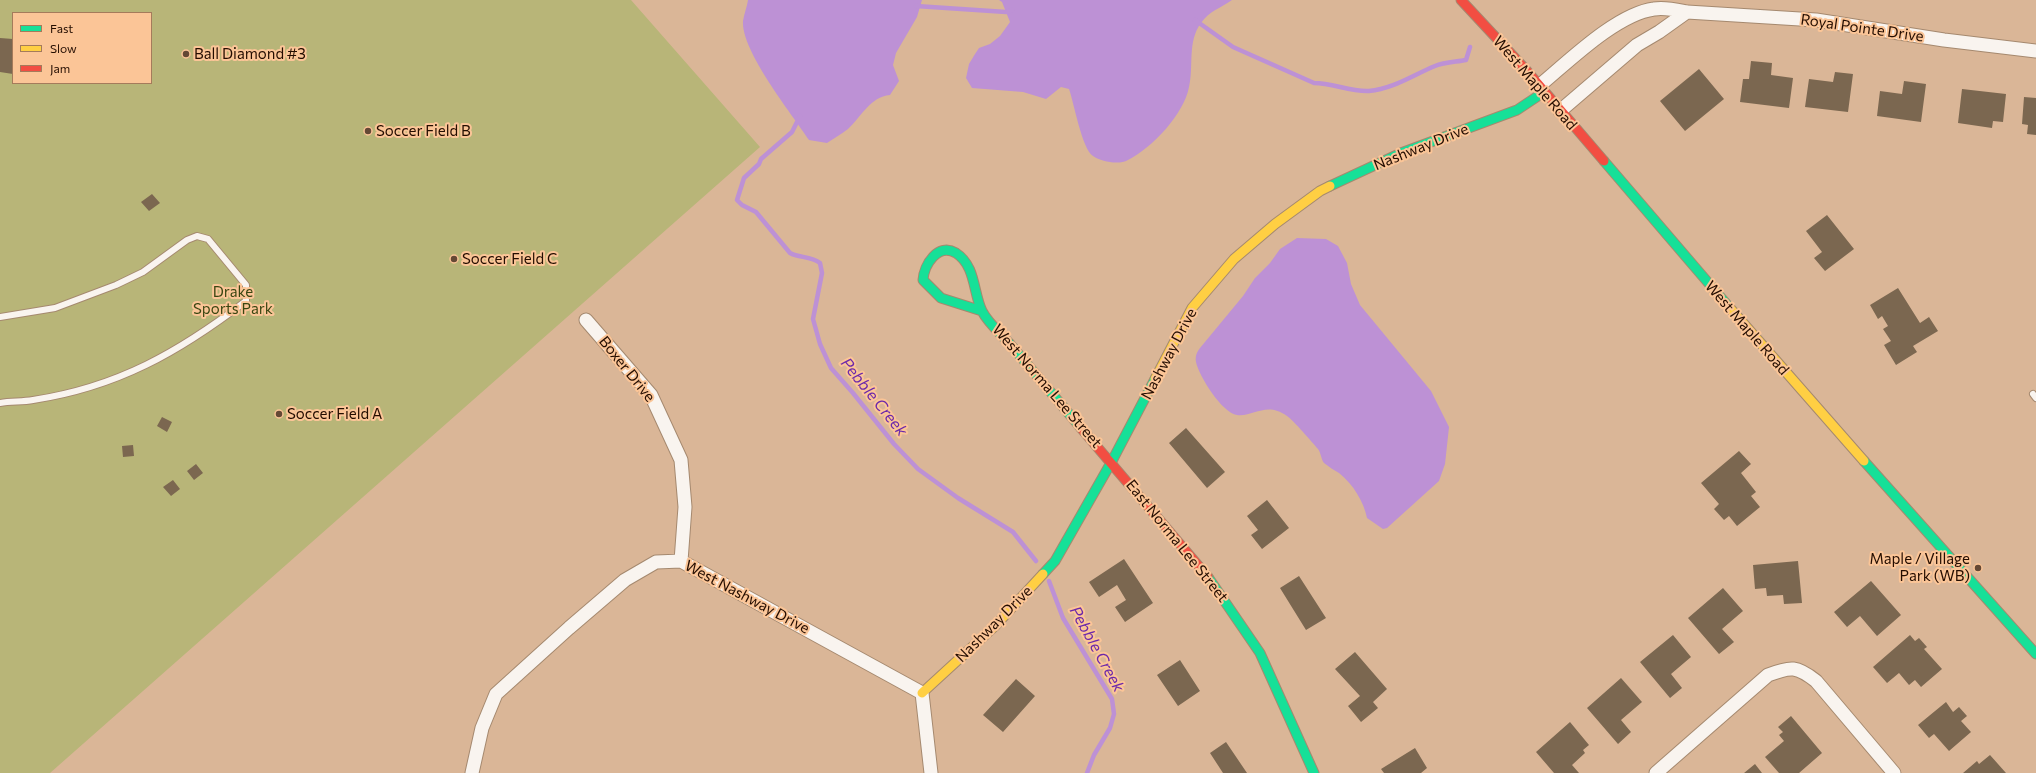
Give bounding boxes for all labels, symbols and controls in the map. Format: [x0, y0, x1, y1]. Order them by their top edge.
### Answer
street label: Royal Pointe Drive [1799, 10, 1925, 46]
legend [12, 12, 152, 84]
text: Fast [50, 21, 73, 35]
street label: West Maple Road [1489, 32, 1581, 134]
text: Slow [50, 41, 77, 55]
place label: Ball Diamond #3 [194, 45, 306, 63]
marker: Ball Diamond #3 [181, 49, 191, 59]
text: Jam [50, 61, 70, 75]
street label: Nashway Drive [1371, 120, 1471, 174]
place label: Soccer Field B [376, 122, 471, 140]
marker: Soccer Field B [363, 126, 373, 136]
place label: Soccer Field C [462, 250, 557, 268]
marker: Soccer Field C [449, 254, 459, 264]
street label: West Maple Road [1701, 277, 1793, 379]
park label: Drake Sports Park [193, 283, 273, 318]
street label: Nashway Drive [1137, 305, 1201, 403]
street label: West Norma Lee Street [988, 321, 1106, 451]
street label: Boxer Drive [595, 333, 659, 405]
water label: Pebble Creek [837, 354, 911, 440]
place label: Soccer Field A [287, 405, 382, 423]
marker: Soccer Field A [274, 409, 284, 419]
street label: East Norma Lee Street [1122, 476, 1232, 606]
place label: Maple / Village Park (WB) [1869, 550, 1970, 585]
street label: West Nashway Drive [682, 556, 812, 638]
marker: Maple / Village Park (WB) [1973, 563, 1983, 573]
street label: Nashway Drive [952, 582, 1036, 666]
water label: Pebble Creek [1065, 603, 1129, 695]

